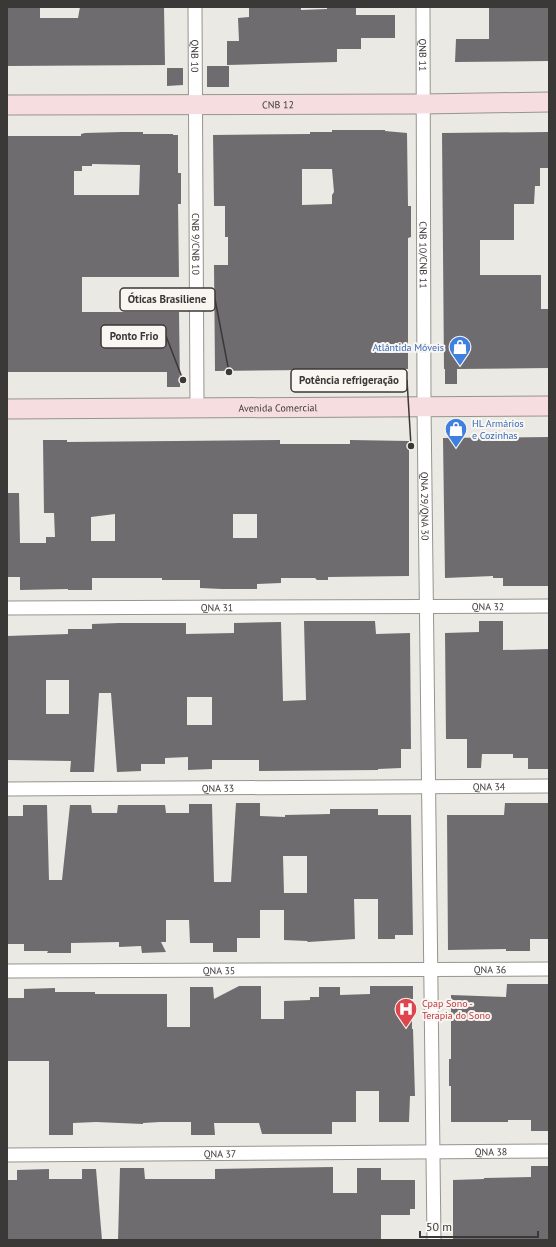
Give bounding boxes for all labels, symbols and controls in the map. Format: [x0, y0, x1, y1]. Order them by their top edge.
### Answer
street label: QNB 11 [416, 38, 429, 72]
street label: QNB 10 [188, 39, 201, 73]
street label: CNB 12 [262, 98, 294, 111]
street label: CNB 9/CNB 10 [189, 213, 202, 276]
street label: CNB 10/CNB 11 [417, 221, 430, 289]
callout: Óticas Brasiliene [120, 288, 215, 311]
text: Óticas Brasiliene [128, 292, 207, 306]
callout: Ponto Frio [101, 325, 166, 348]
text: Ponto Frio [110, 329, 158, 343]
shop icon: Atlântida Móveis [447, 334, 473, 367]
place label: Atlântida Móveis [373, 341, 444, 354]
callout: Potência refrigeração [291, 369, 407, 392]
text: Potência refrigeração [299, 373, 399, 387]
street label: Avenida Comercial [238, 401, 318, 415]
shop icon: HL Armários e Cozinhas [443, 416, 469, 449]
place label: HL Armários e Cozinhas [472, 417, 524, 442]
street label: QNA 29/QNA 30 [418, 472, 432, 541]
street label: QNA 32 [472, 600, 504, 613]
street label: QNA 31 [201, 601, 233, 614]
street label: QNA 34 [473, 780, 506, 793]
street label: QNA 33 [202, 782, 234, 795]
street label: QNA 36 [474, 963, 506, 976]
street label: QNA 35 [203, 964, 235, 977]
hospital icon: Cpap Sono - Terapia do Sono [393, 996, 419, 1029]
place label: Cpap Sono - Terapia do Sono [422, 997, 490, 1022]
street label: QNA 38 [475, 1145, 507, 1159]
street label: QNA 37 [204, 1147, 236, 1161]
scale bar [420, 1213, 538, 1239]
text: 50 m [426, 1219, 452, 1234]

